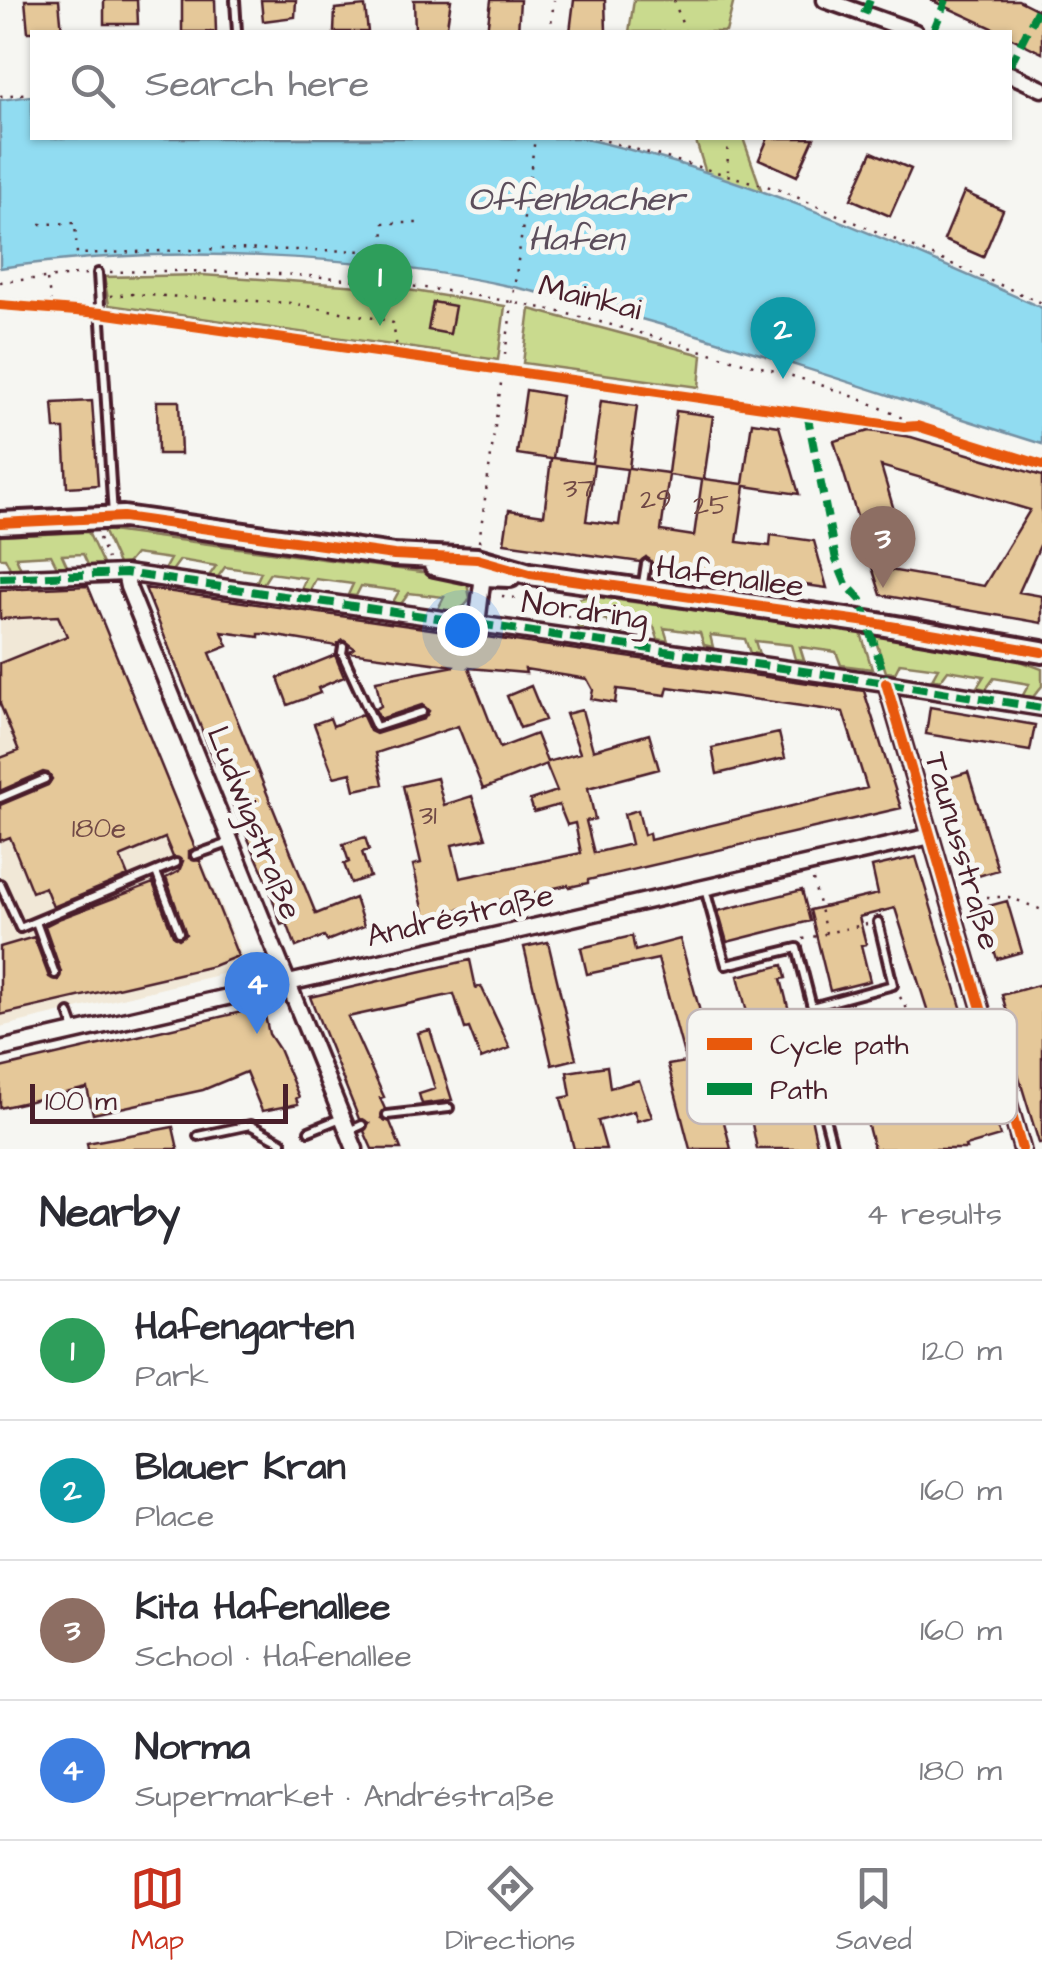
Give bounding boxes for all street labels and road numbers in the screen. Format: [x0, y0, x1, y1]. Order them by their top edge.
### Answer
street label: Mainkai [534, 264, 646, 332]
street label: Hafenallee [653, 544, 807, 610]
street label: Nordring [519, 580, 651, 642]
street label: Ludwigstraße [195, 720, 313, 926]
street label: Taunusstraße [912, 747, 1012, 955]
street label: Andréstraße [362, 873, 558, 959]

